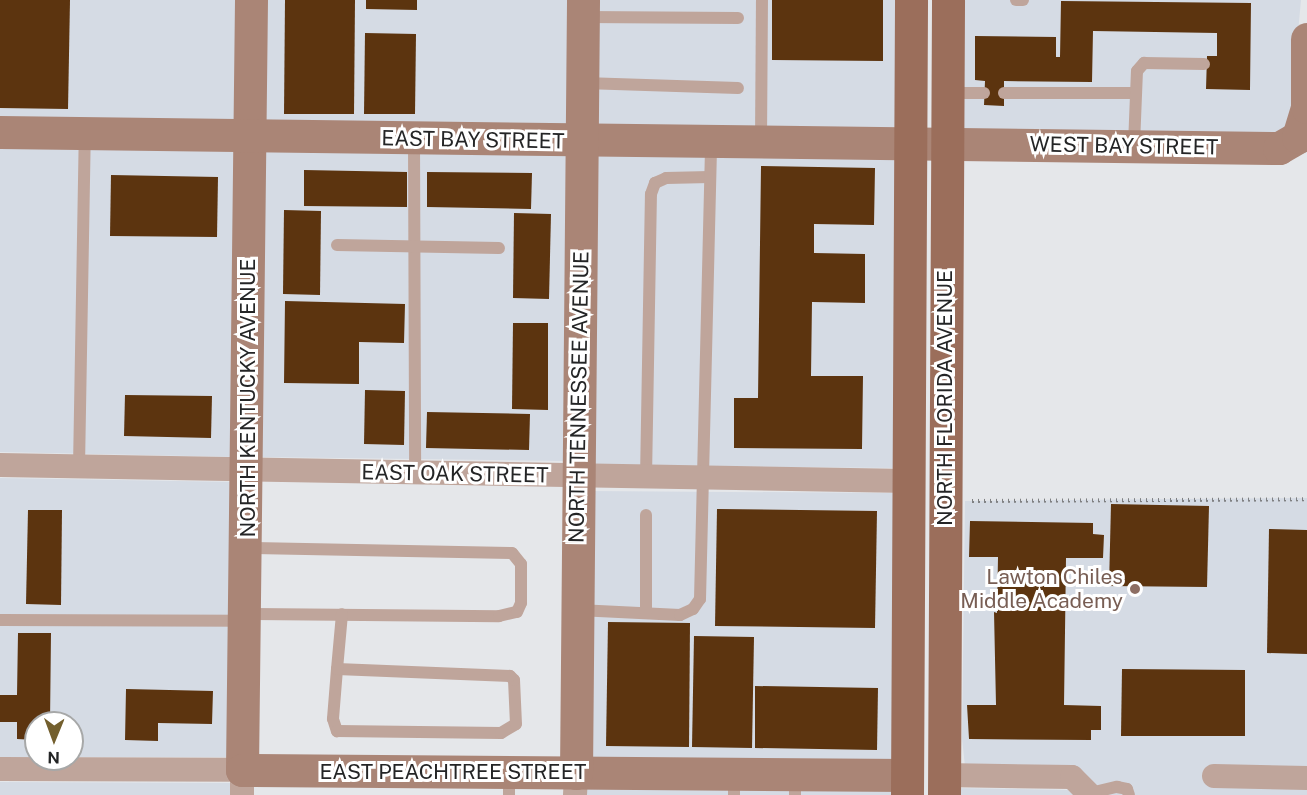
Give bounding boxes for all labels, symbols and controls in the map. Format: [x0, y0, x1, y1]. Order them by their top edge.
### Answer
street label: EAST BAY STREET [381, 126, 565, 154]
street label: WEST BAY STREET [1029, 132, 1219, 160]
street label: NORTH TENNESSEE AVENUE [564, 251, 594, 543]
street label: NORTH KENTUCKY AVENUE [235, 258, 261, 538]
street label: NORTH FLORIDA AVENUE [932, 270, 958, 526]
street label: EAST OAK STREET [361, 460, 549, 488]
place label: Lawton Chiles Middle Academy [960, 564, 1123, 614]
marker: Lawton Chiles Middle Academy [1128, 582, 1142, 596]
north arrow [24, 711, 84, 771]
text: N [47, 748, 60, 767]
street label: EAST PEACHTREE STREET [319, 759, 587, 785]

